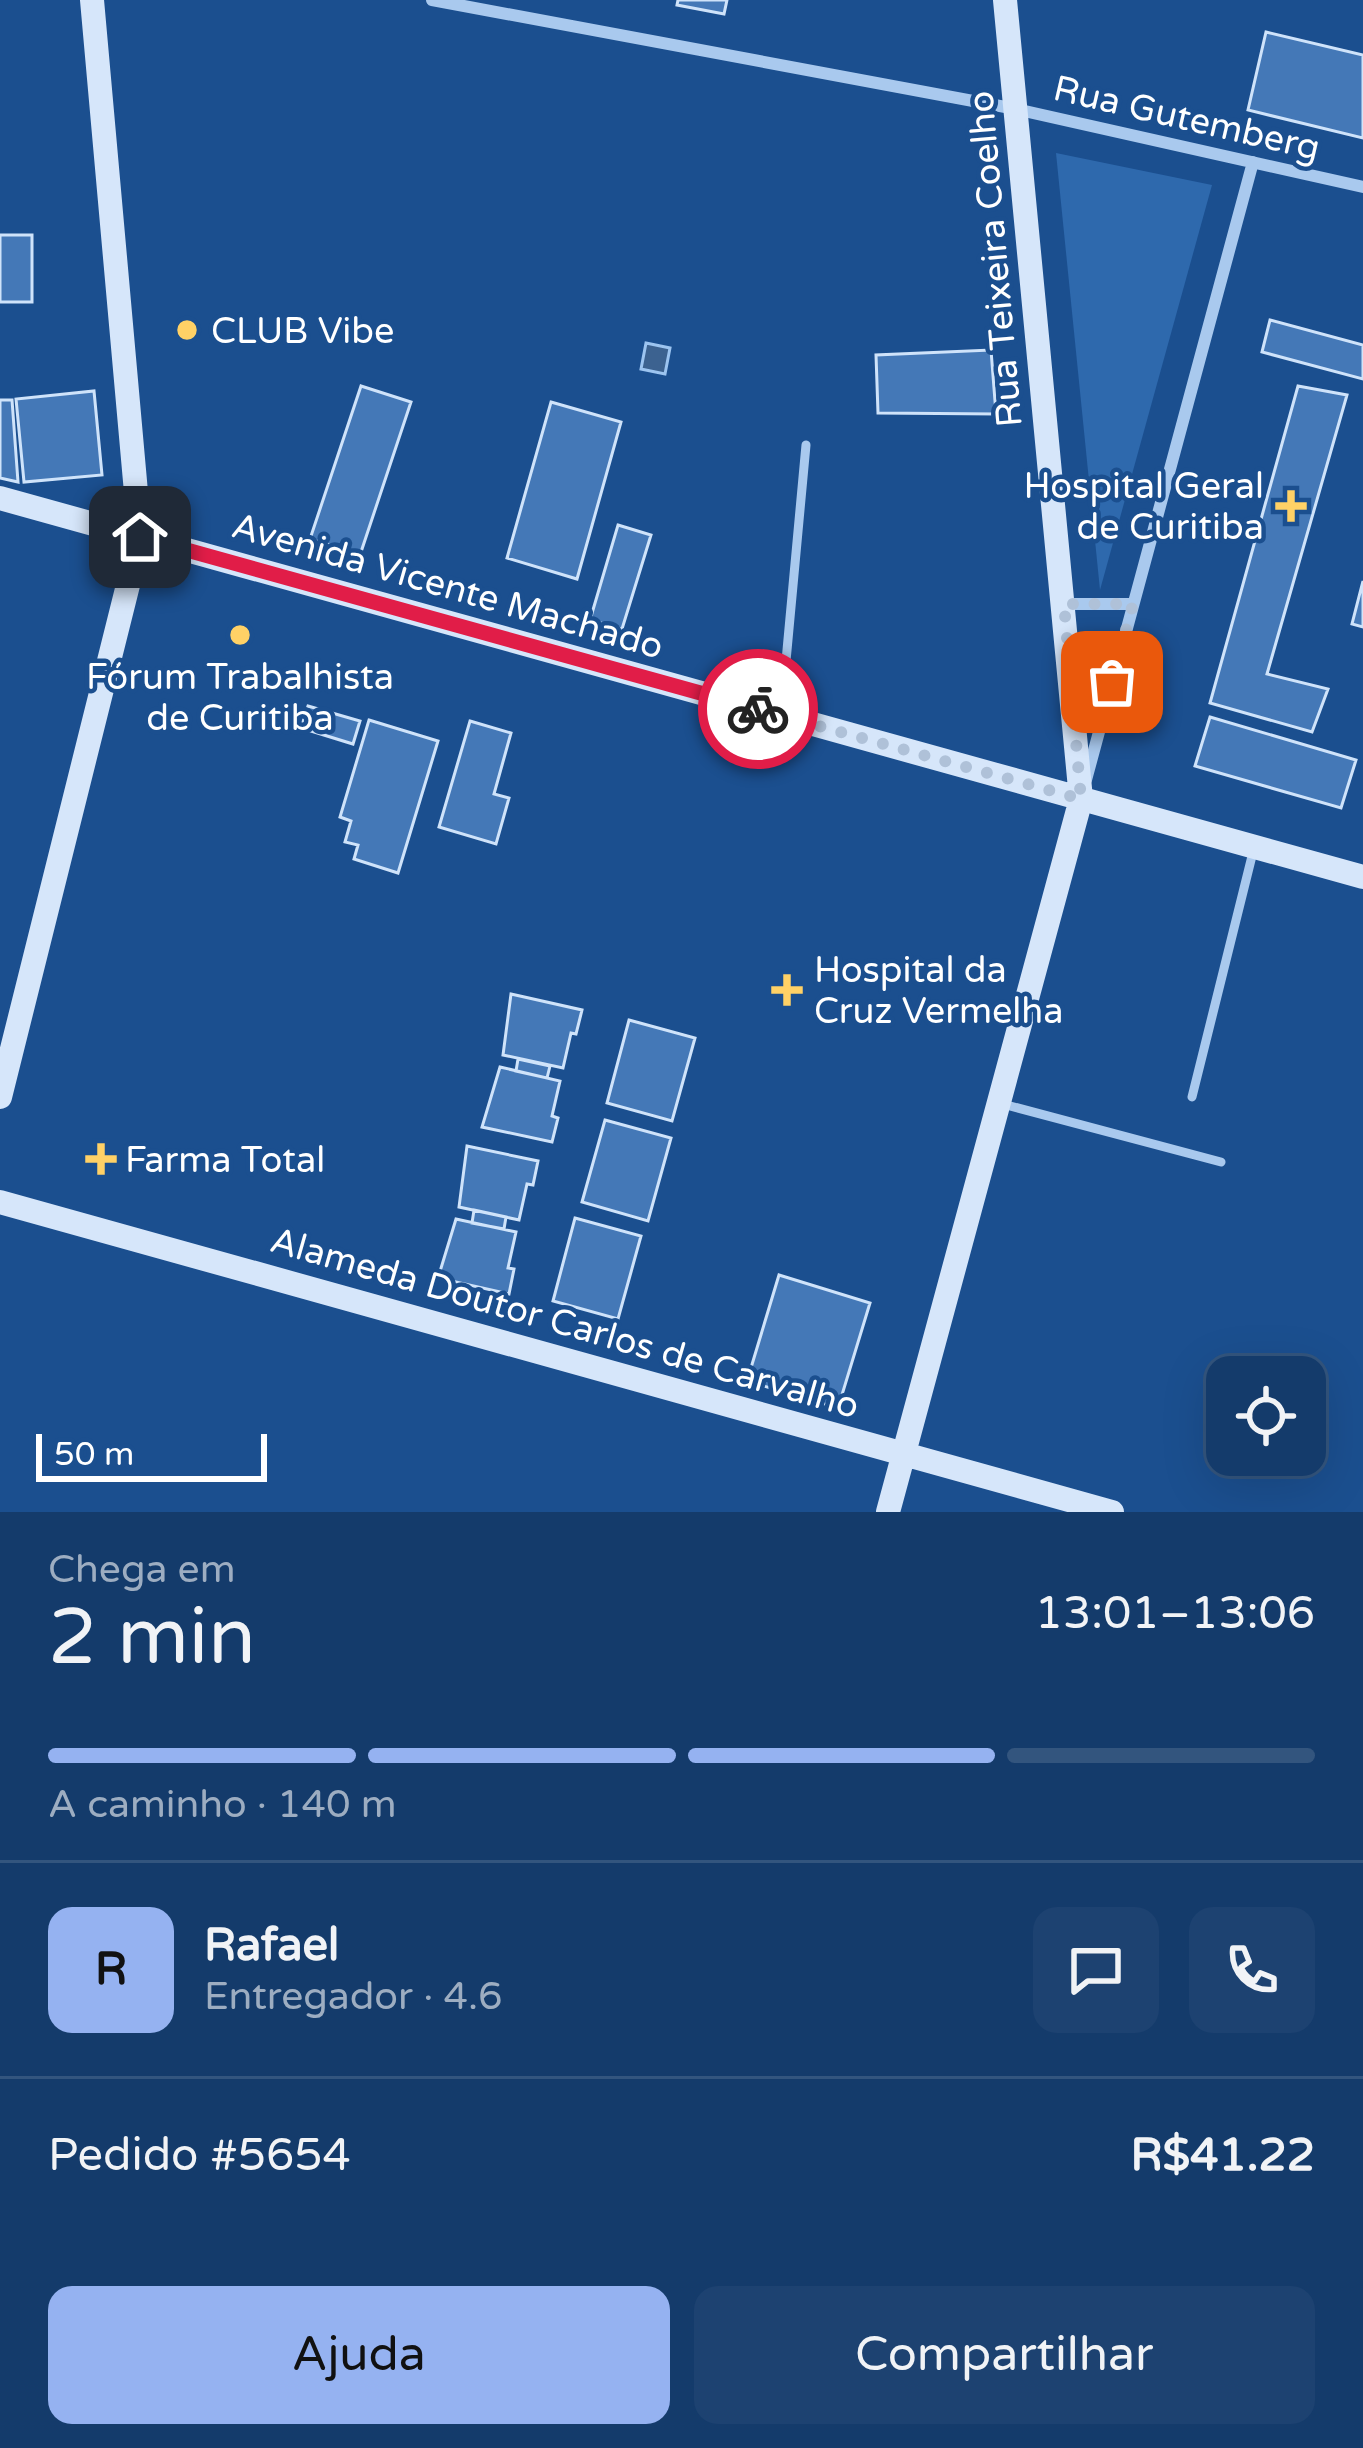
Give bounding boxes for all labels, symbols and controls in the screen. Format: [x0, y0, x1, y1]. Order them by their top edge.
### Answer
street label: Rua Gutemberg [1049, 67, 1324, 170]
street label: Rua Teixeira Coelho [959, 89, 1032, 429]
place label: CLUB Vibe [211, 310, 394, 353]
marker: CLUB Vibe [174, 317, 200, 343]
place label: Hospital Geral de Curitiba [1024, 465, 1264, 549]
pin [89, 486, 191, 588]
marker: Hospital Geral de Curitiba [1275, 490, 1307, 522]
icon: home [107, 504, 173, 570]
street label: Avenida Vicente Machado [227, 504, 668, 669]
marker: Fórum Trabalhista de Curitiba [227, 622, 253, 648]
pin [1061, 631, 1163, 733]
courier [698, 649, 818, 769]
icon: bag [1079, 649, 1145, 715]
place label: Fórum Trabalhista de Curitiba [86, 656, 394, 740]
icon: bike [725, 676, 791, 742]
place label: Hospital da Cruz Vermelha [814, 949, 1063, 1033]
marker: Hospital da Cruz Vermelha [771, 974, 803, 1006]
place label: Farma Total [125, 1139, 325, 1182]
marker: Farma Total [88, 1146, 114, 1172]
street label: Alameda Doutor Carlos de Carvalho [265, 1219, 864, 1428]
map controls [1206, 1356, 1326, 1476]
button: locate [1206, 1356, 1326, 1476]
scale bar [36, 1428, 267, 1481]
text: 50 m [54, 1435, 134, 1474]
text: Chega em [48, 1546, 235, 1593]
text: 13:01–13:06 [1035, 1587, 1315, 1641]
text: 2 min [48, 1591, 256, 1685]
text: A caminho · 140 m [48, 1781, 397, 1828]
button: chat [1033, 1907, 1159, 2033]
button: phone [1189, 1907, 1315, 2033]
text: Rafael [204, 1919, 339, 1973]
text: R [95, 1943, 127, 1997]
text: Entregador · 4.6 [204, 1973, 503, 2020]
text: Pedido #5654 [48, 2129, 351, 2183]
text: R$41.22 [1130, 2129, 1315, 2183]
button: Ajuda [48, 2286, 670, 2424]
button: Compartilhar [694, 2286, 1315, 2424]

